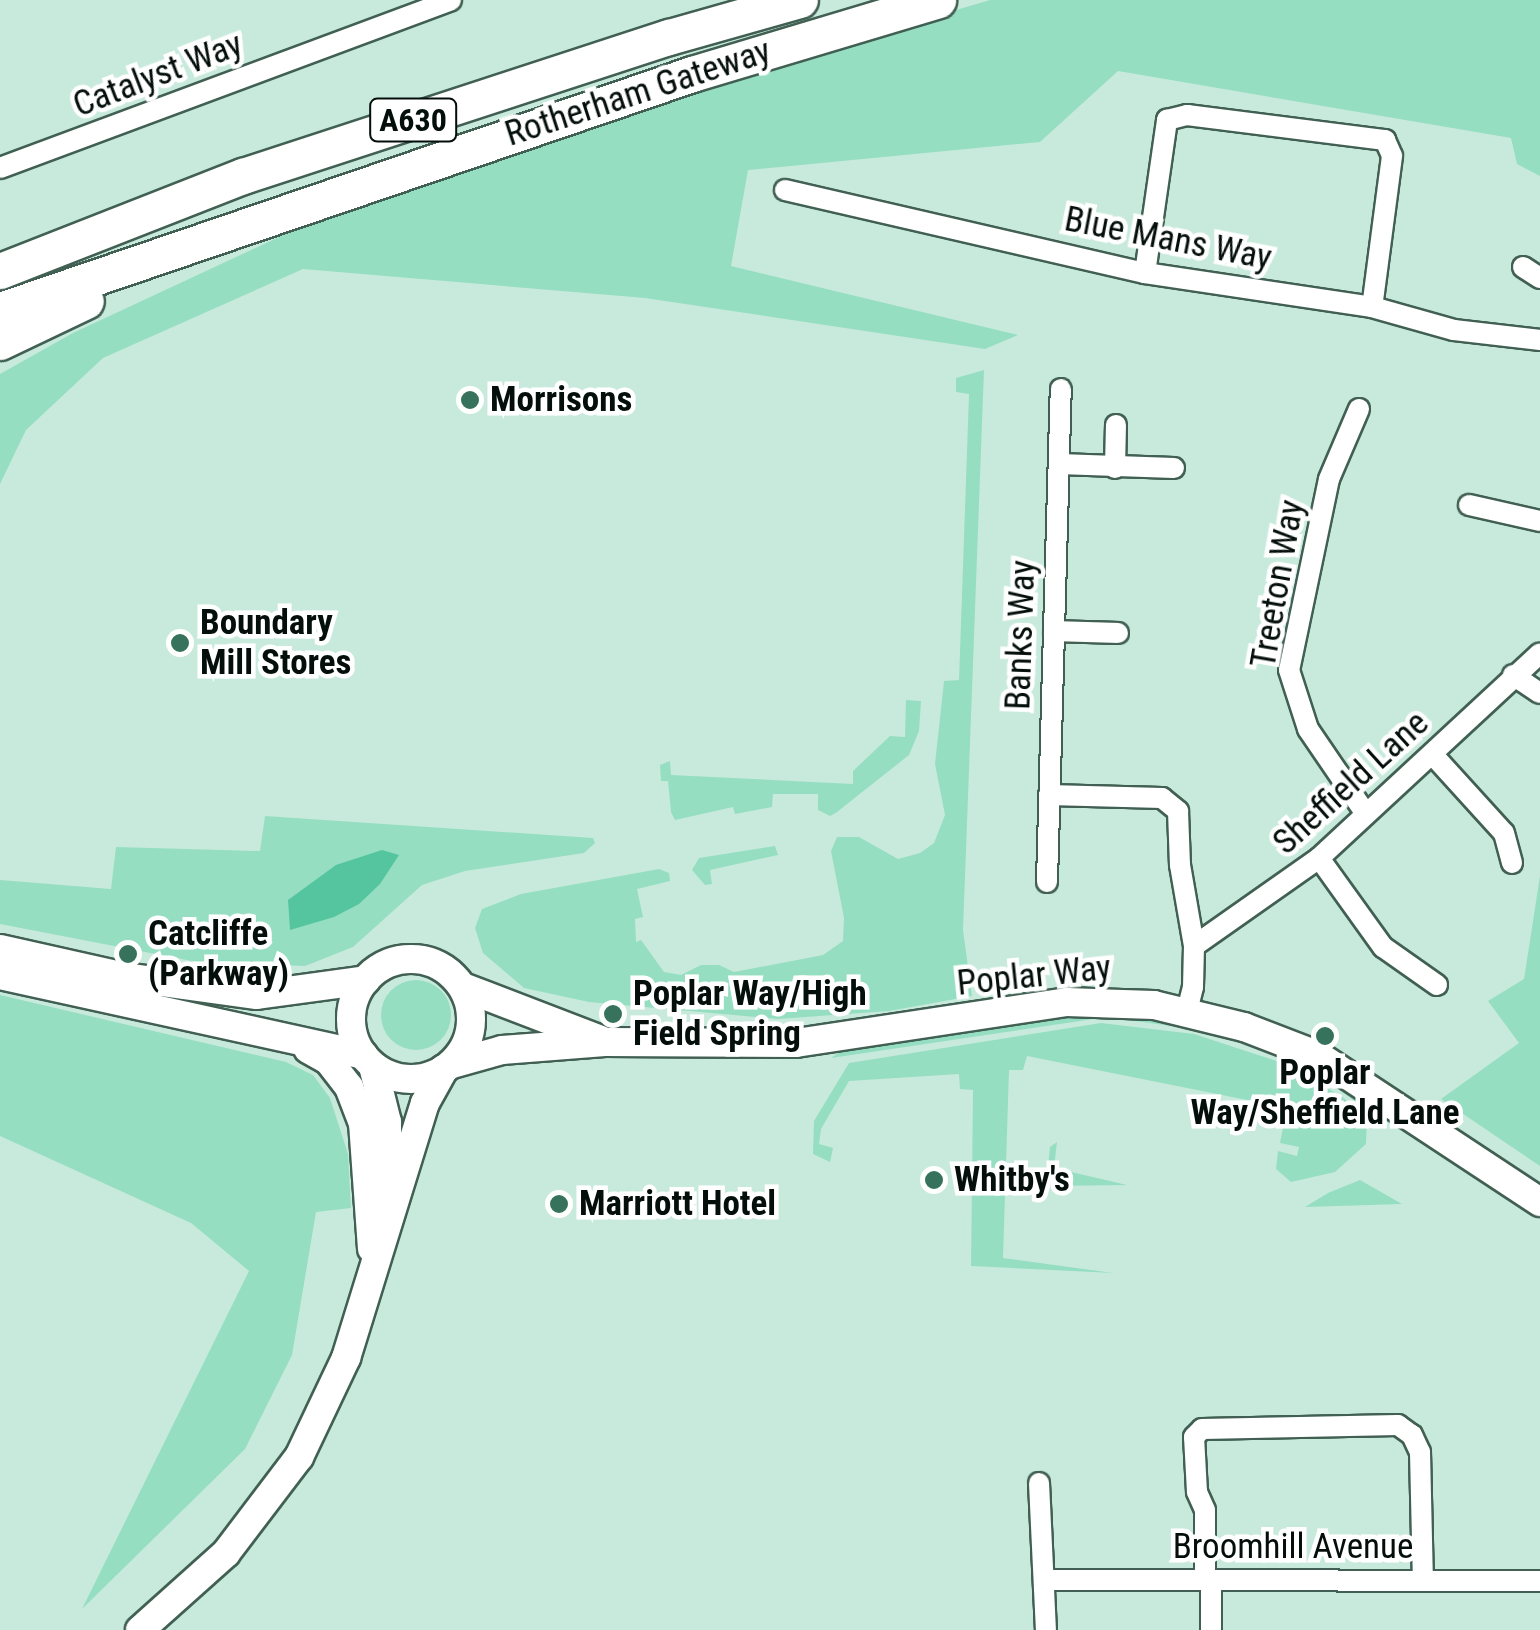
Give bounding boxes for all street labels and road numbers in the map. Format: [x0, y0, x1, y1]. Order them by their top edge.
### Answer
street label: Catalyst Way [67, 24, 249, 126]
street label: Rotherham Gateway [500, 30, 776, 156]
road number: A630 [368, 93, 458, 147]
street label: Blue Mans Way [1061, 198, 1275, 280]
street label: Treeton Way [1243, 497, 1313, 671]
street label: Banks Way [997, 559, 1045, 711]
street label: Sheffield Lane [1265, 702, 1437, 864]
street label: Poplar Way [955, 947, 1113, 1005]
street label: Broomhill Avenue [1173, 1526, 1413, 1568]

